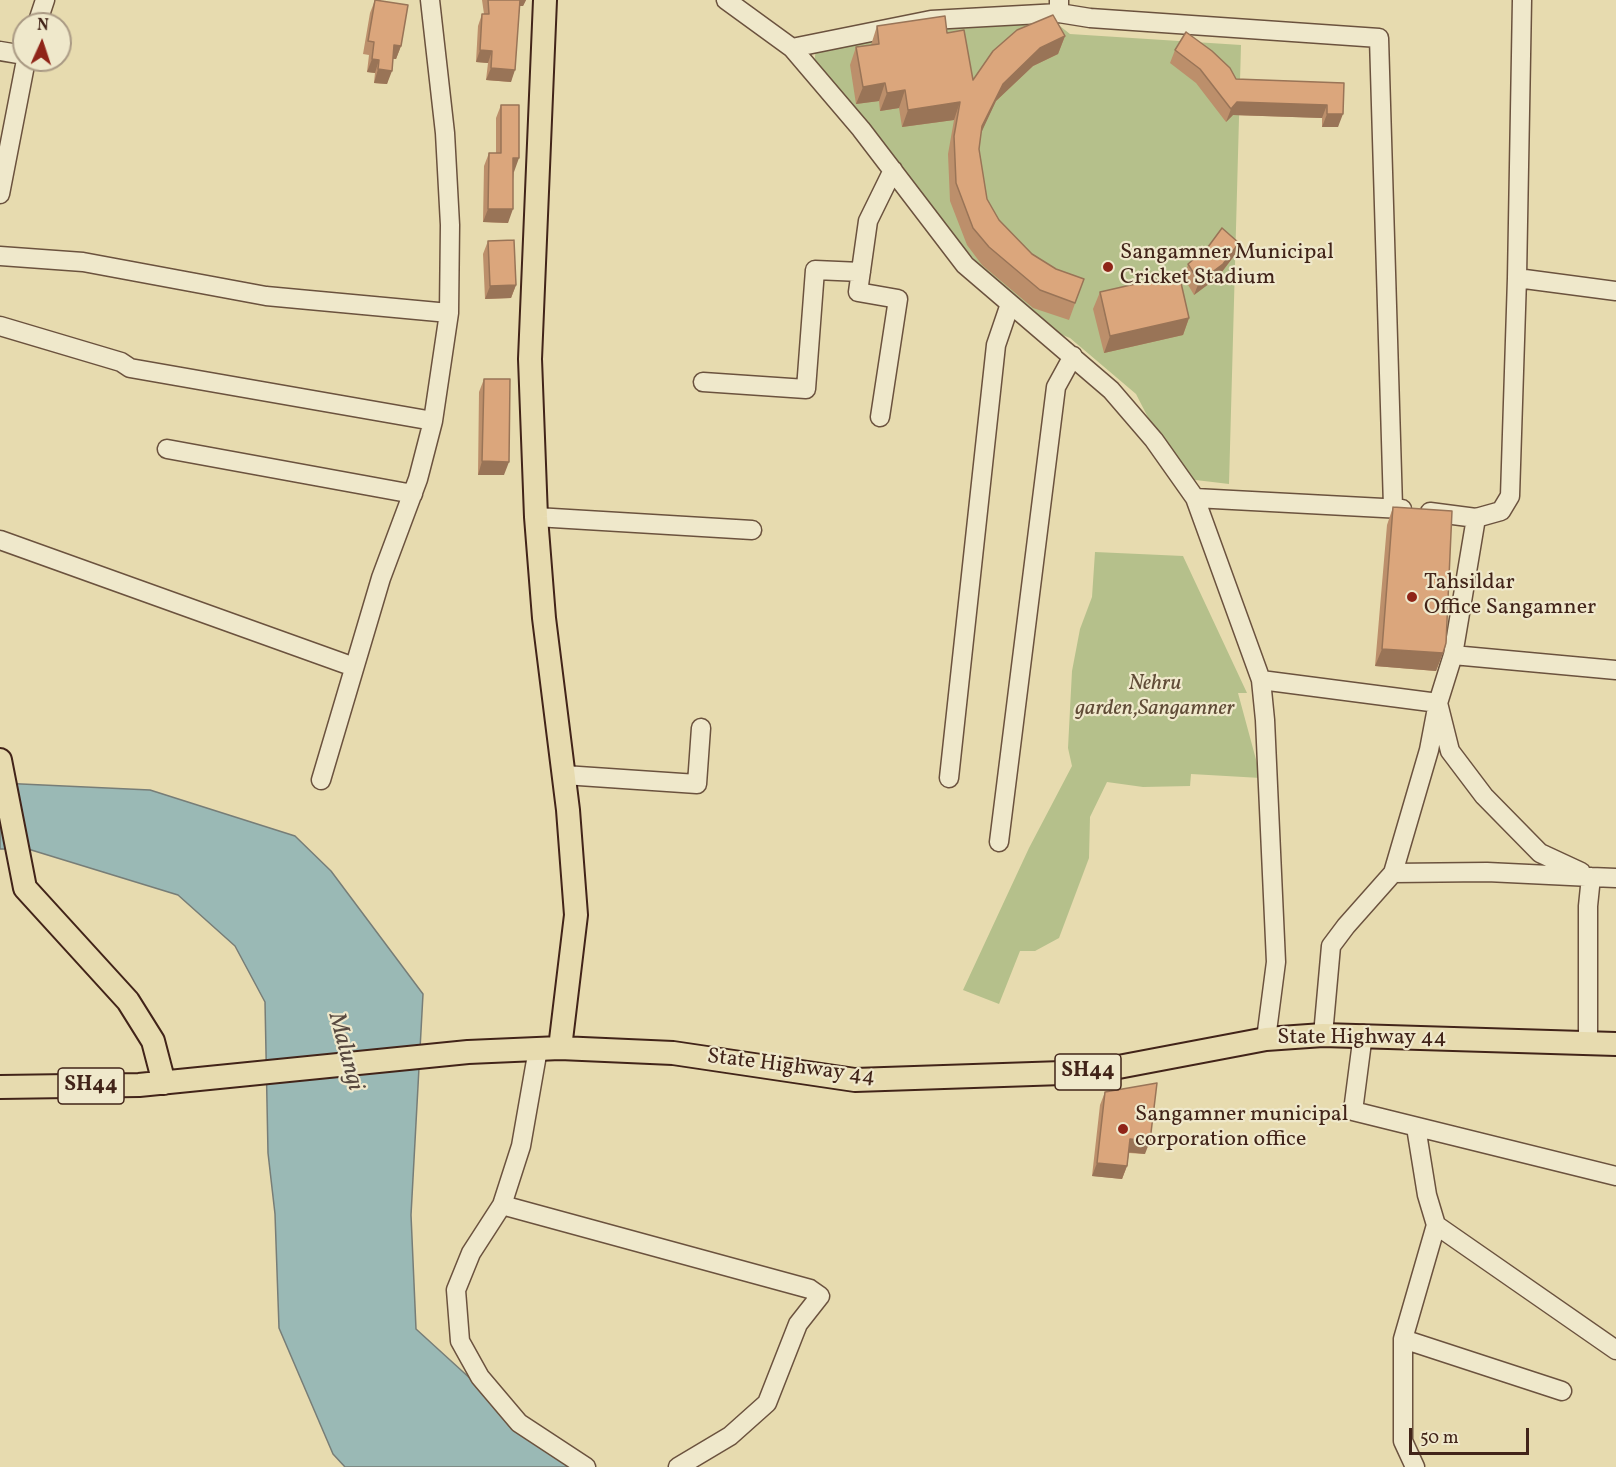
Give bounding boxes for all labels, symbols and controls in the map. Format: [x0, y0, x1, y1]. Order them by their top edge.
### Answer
north arrow [12, 12, 72, 72]
text: N [36, 15, 49, 37]
place label: Sangamner Municipal Cricket Stadium [1120, 241, 1334, 292]
marker: Sangamner Municipal Cricket Stadium [1101, 260, 1115, 274]
place label: Tahsildar Office Sangamner [1424, 571, 1596, 622]
marker: Tahsildar Office Sangamner [1405, 590, 1419, 604]
park label: Nehru garden,Sangamner [1075, 672, 1235, 724]
water label: Malungi [320, 1010, 368, 1094]
street label: State Highway 44 [1277, 1026, 1447, 1052]
street label: State Highway 44 [705, 1045, 877, 1091]
road number: SH44 [1055, 1054, 1121, 1090]
road number: SH44 [58, 1068, 124, 1104]
place label: Sangamner municipal corporation office [1135, 1103, 1348, 1154]
marker: Sangamner municipal corporation office [1116, 1122, 1130, 1136]
scale bar [1412, 1416, 1532, 1454]
text: 50 m [1420, 1426, 1459, 1451]

